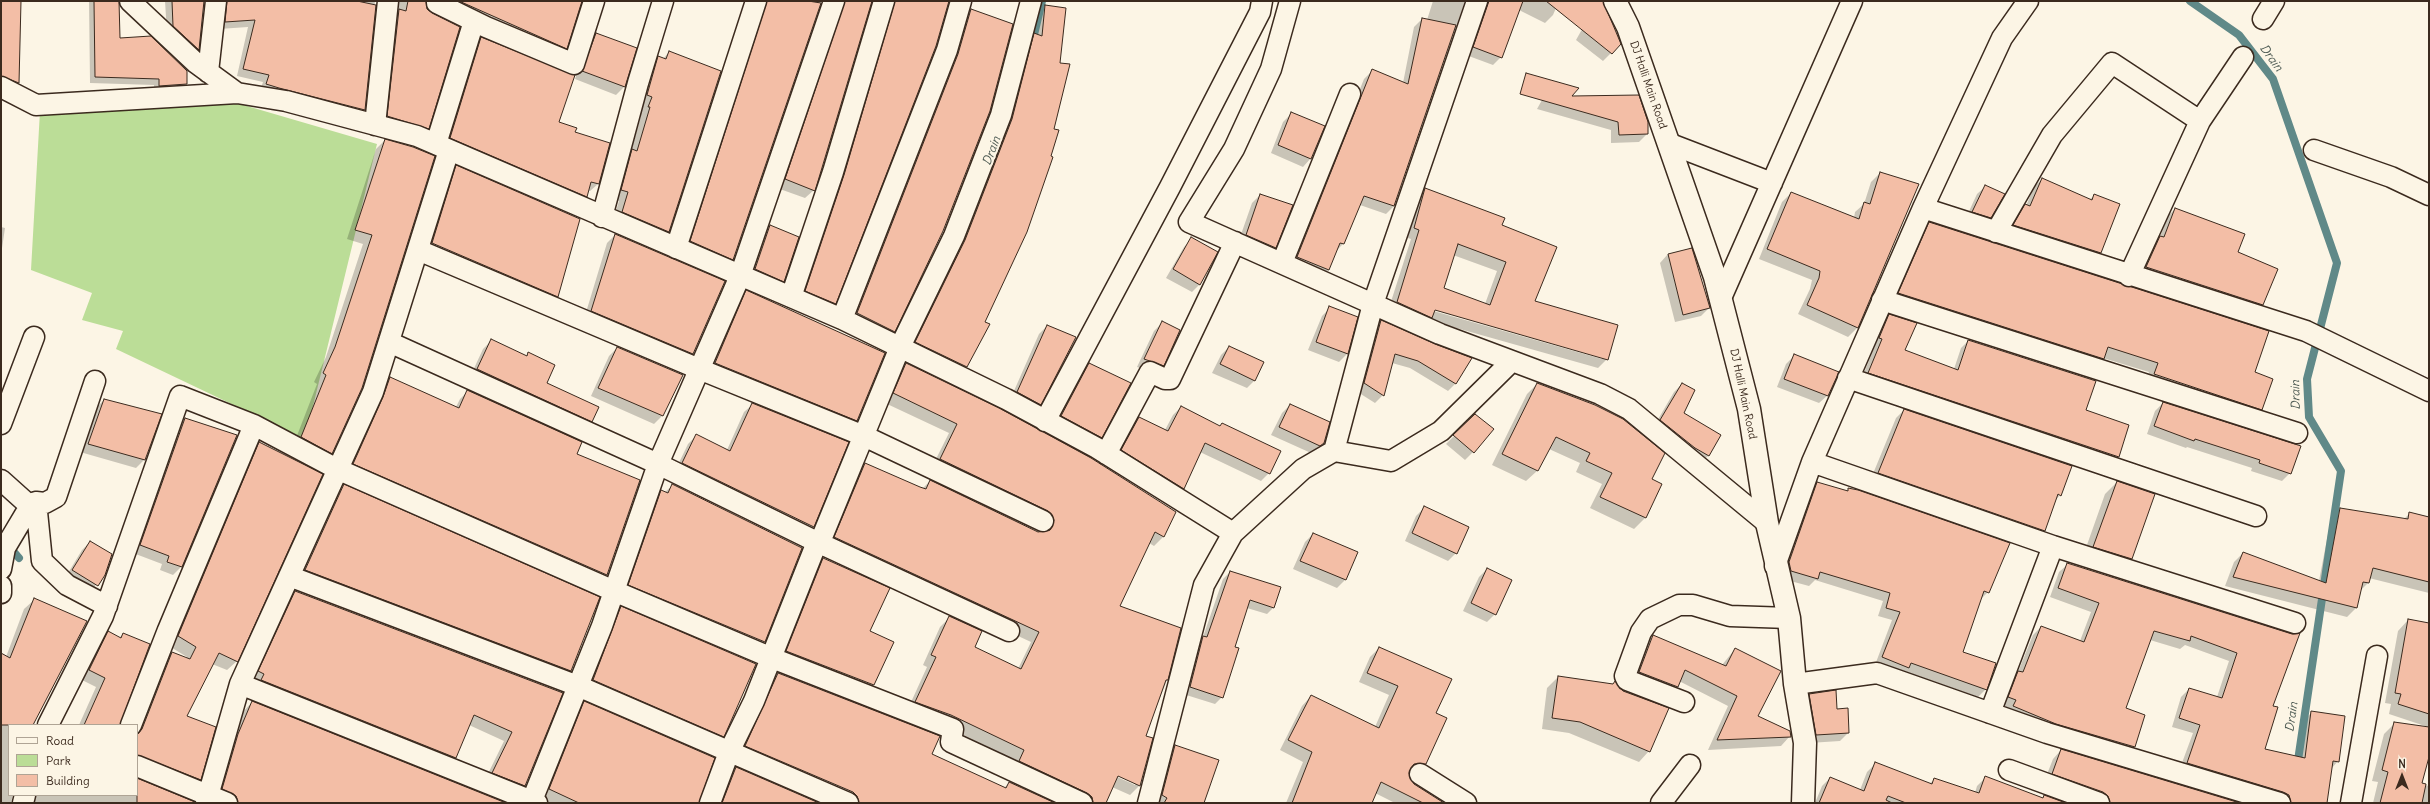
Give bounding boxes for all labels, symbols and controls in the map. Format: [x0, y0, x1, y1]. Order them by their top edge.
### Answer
street label: DJ Halli Main Road [1627, 39, 1669, 131]
water label: Drain [2256, 42, 2286, 74]
water label: Drain [980, 135, 1004, 167]
street label: DJ Halli Main Road [1727, 347, 1759, 441]
water label: Drain [2289, 380, 2303, 410]
water label: Drain [2283, 701, 2301, 733]
legend [8, 724, 138, 796]
text: Road [46, 733, 74, 748]
text: Park [46, 753, 71, 768]
north arrow [2382, 756, 2422, 796]
text: N [2398, 757, 2406, 771]
text: Building [46, 773, 90, 788]

